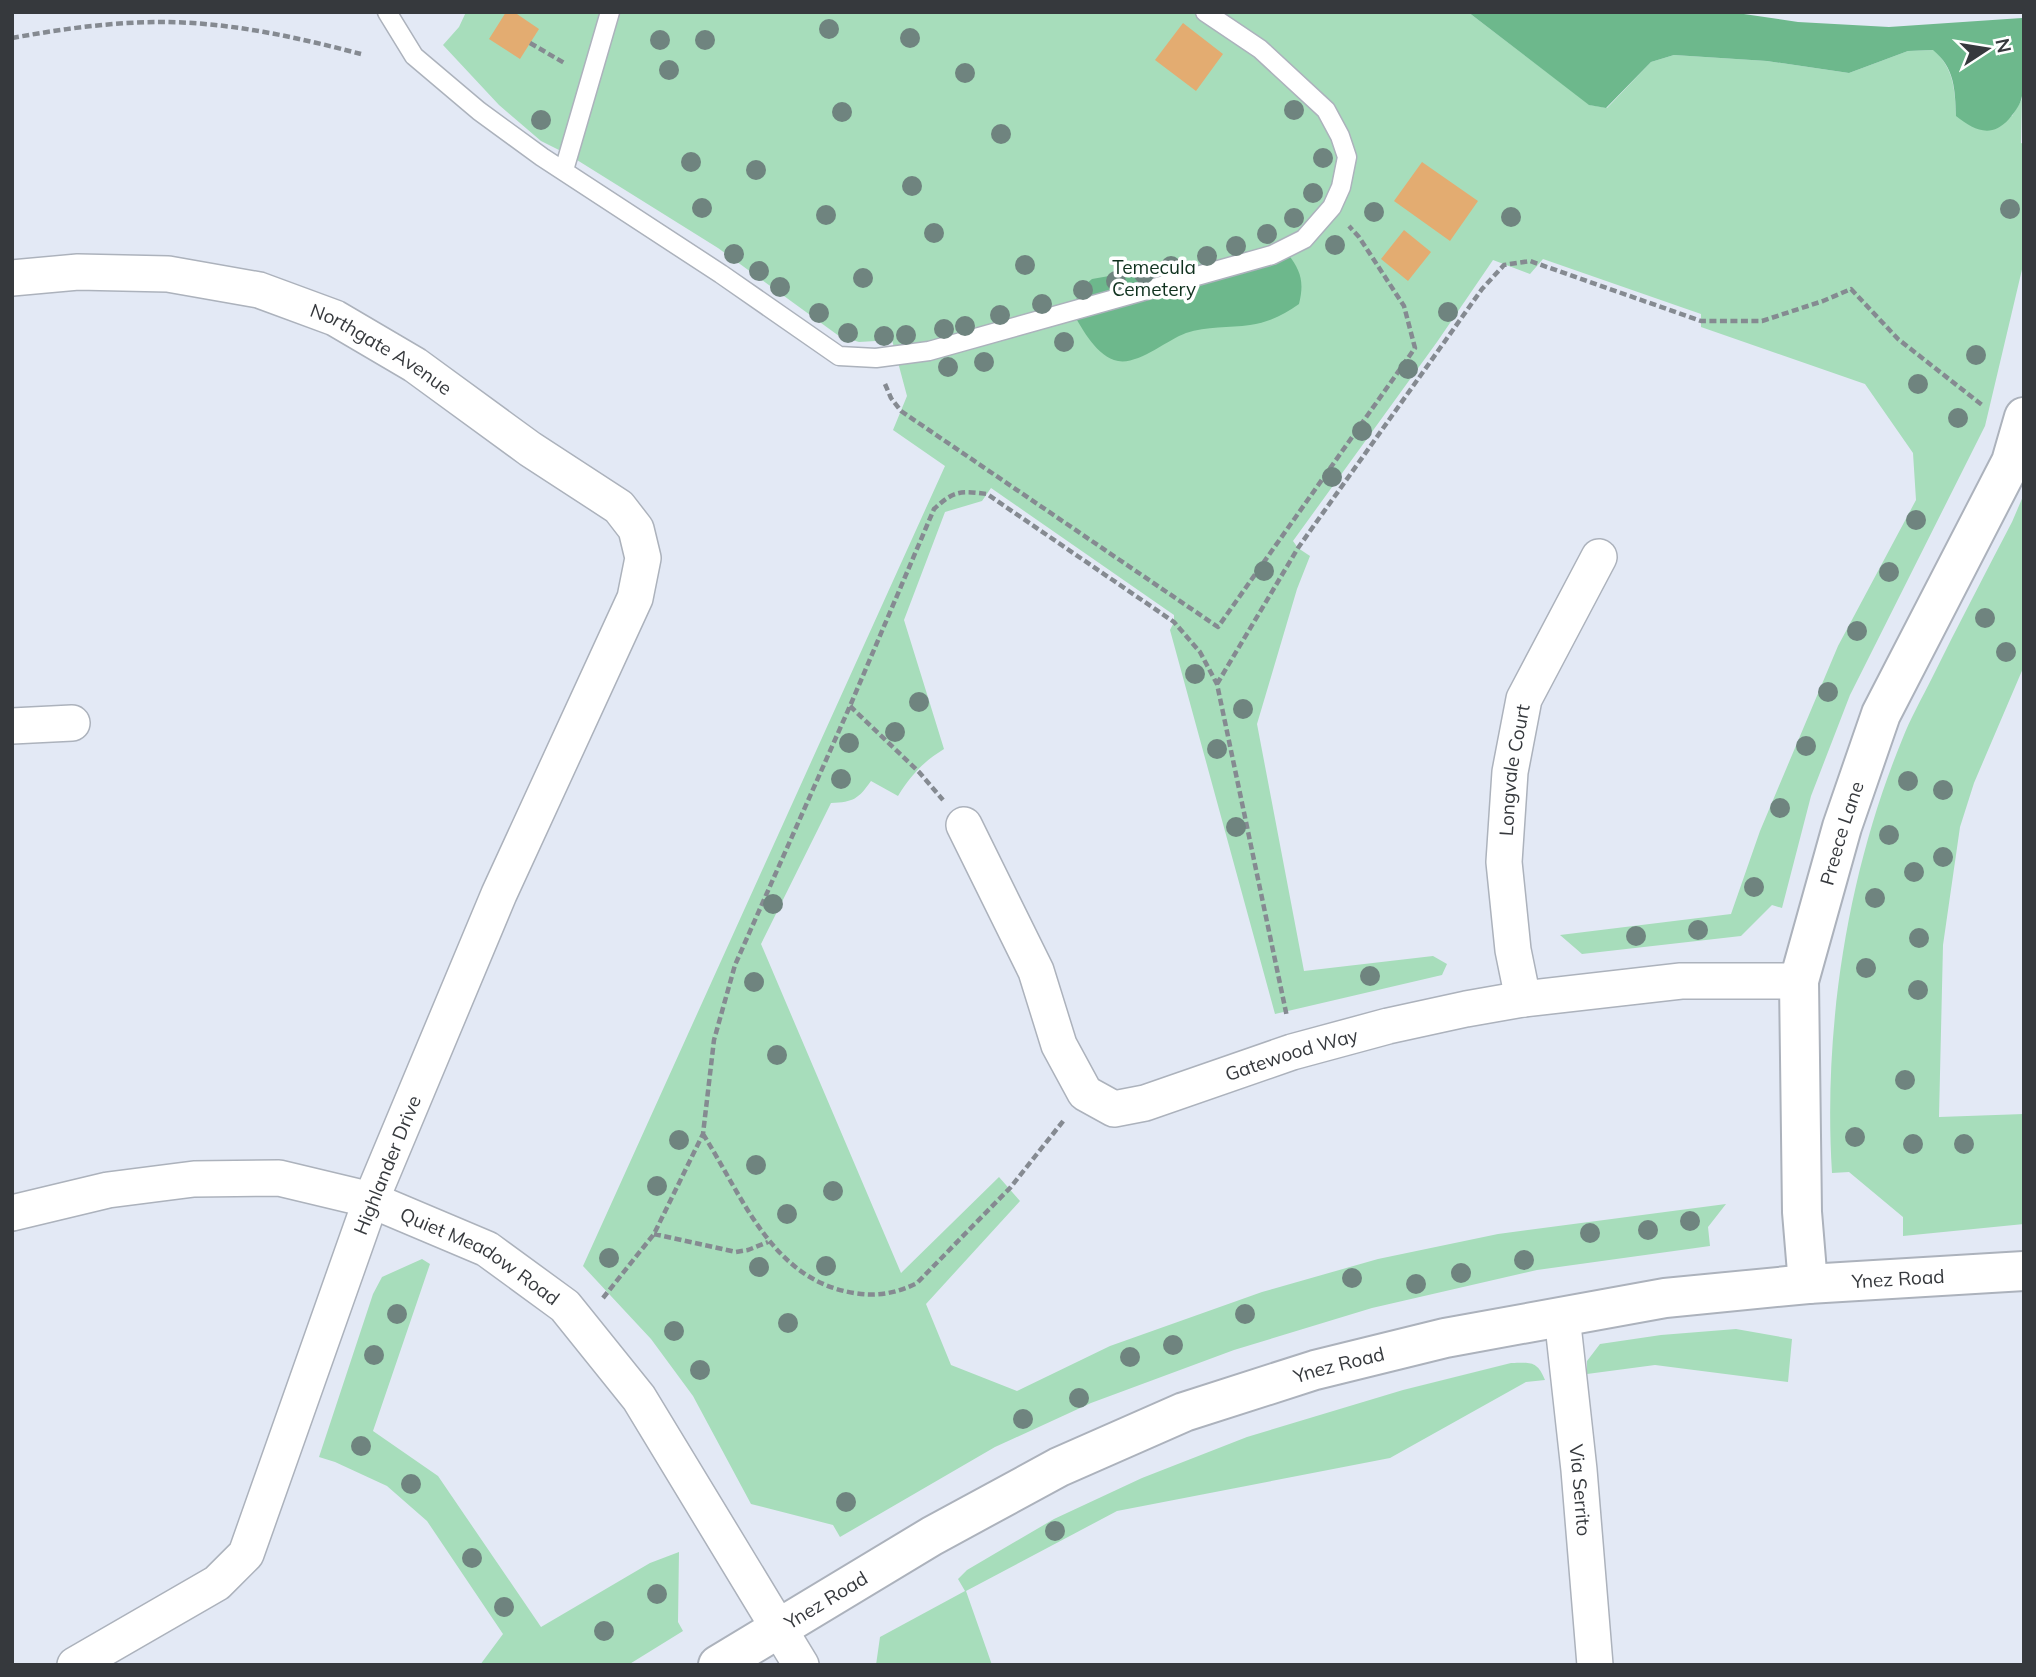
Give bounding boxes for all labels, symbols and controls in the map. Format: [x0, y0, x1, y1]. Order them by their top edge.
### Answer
north arrow [1952, 14, 2022, 84]
text: N [1990, 36, 2017, 55]
park label: Temecula Cemetery [1112, 255, 1196, 301]
street label: Northgate Avenue [307, 298, 457, 400]
street label: Longvale Court [1494, 702, 1535, 837]
street label: Preece Lane [1814, 778, 1869, 888]
street label: Gatewood Way [1222, 1023, 1361, 1086]
street label: Highlander Drive [348, 1092, 426, 1238]
street label: Quiet Meadow Road [397, 1202, 565, 1310]
street label: Ynez Road [1850, 1264, 1945, 1293]
street label: Ynez Road [1289, 1341, 1387, 1388]
street label: Via Serrito [1564, 1443, 1596, 1537]
street label: Ynez Road [779, 1566, 872, 1635]

